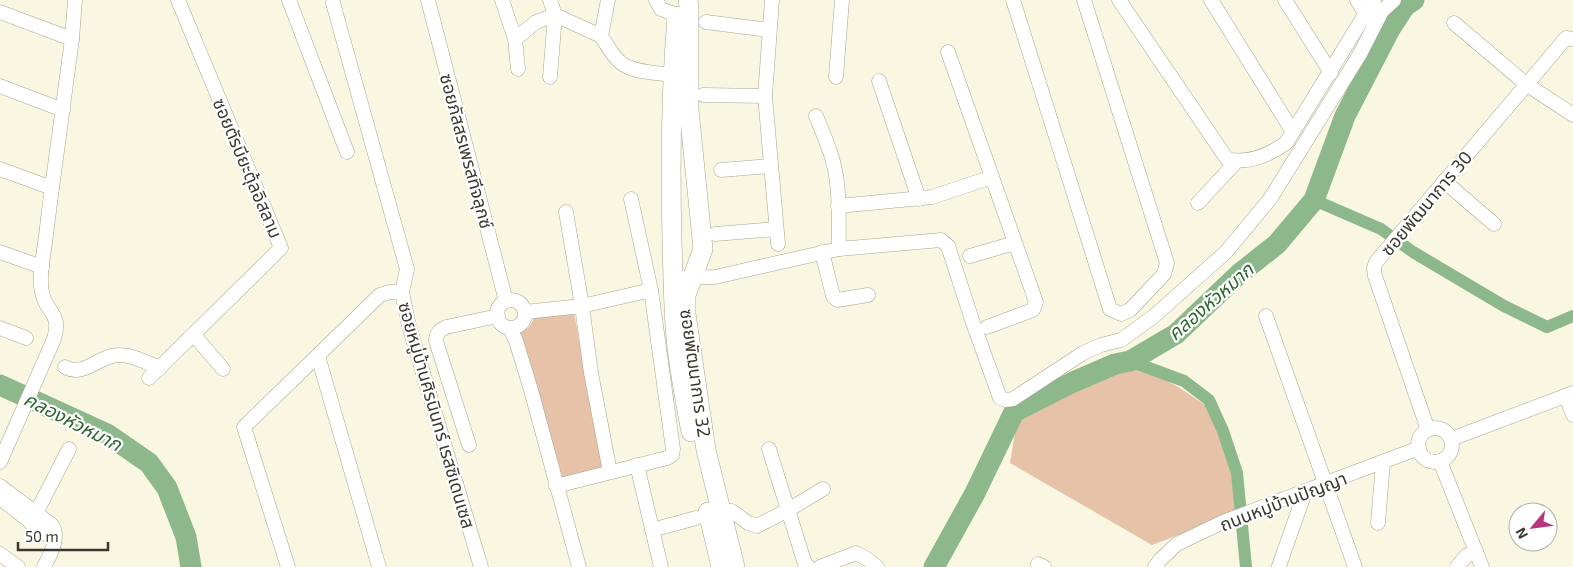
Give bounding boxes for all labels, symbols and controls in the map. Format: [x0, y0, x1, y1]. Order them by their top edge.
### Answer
street label: ซอยภัสสรเพรสทีจลุกซ์ [435, 71, 498, 232]
street label: ซอยตัรบียะตุ้ลอิสลาม [208, 95, 287, 242]
street label: ซอยพัฒนาการ 30 [1376, 146, 1476, 260]
water label: คลองหัวหมาก [1162, 257, 1258, 344]
street label: ซอยหมู่บ้านศิรนินทร์ เรสซิเดนเซส [392, 299, 480, 531]
street label: ซอยพัฒนาการ 32 [676, 308, 716, 438]
water label: คลองหัวหมาก [21, 387, 126, 456]
street label: ถนนหมู่บ้านปัญญา [1216, 467, 1351, 537]
north arrow [1508, 502, 1558, 552]
scale bar [18, 520, 108, 552]
text: N [1511, 525, 1531, 542]
text: 50 m [25, 527, 59, 545]

